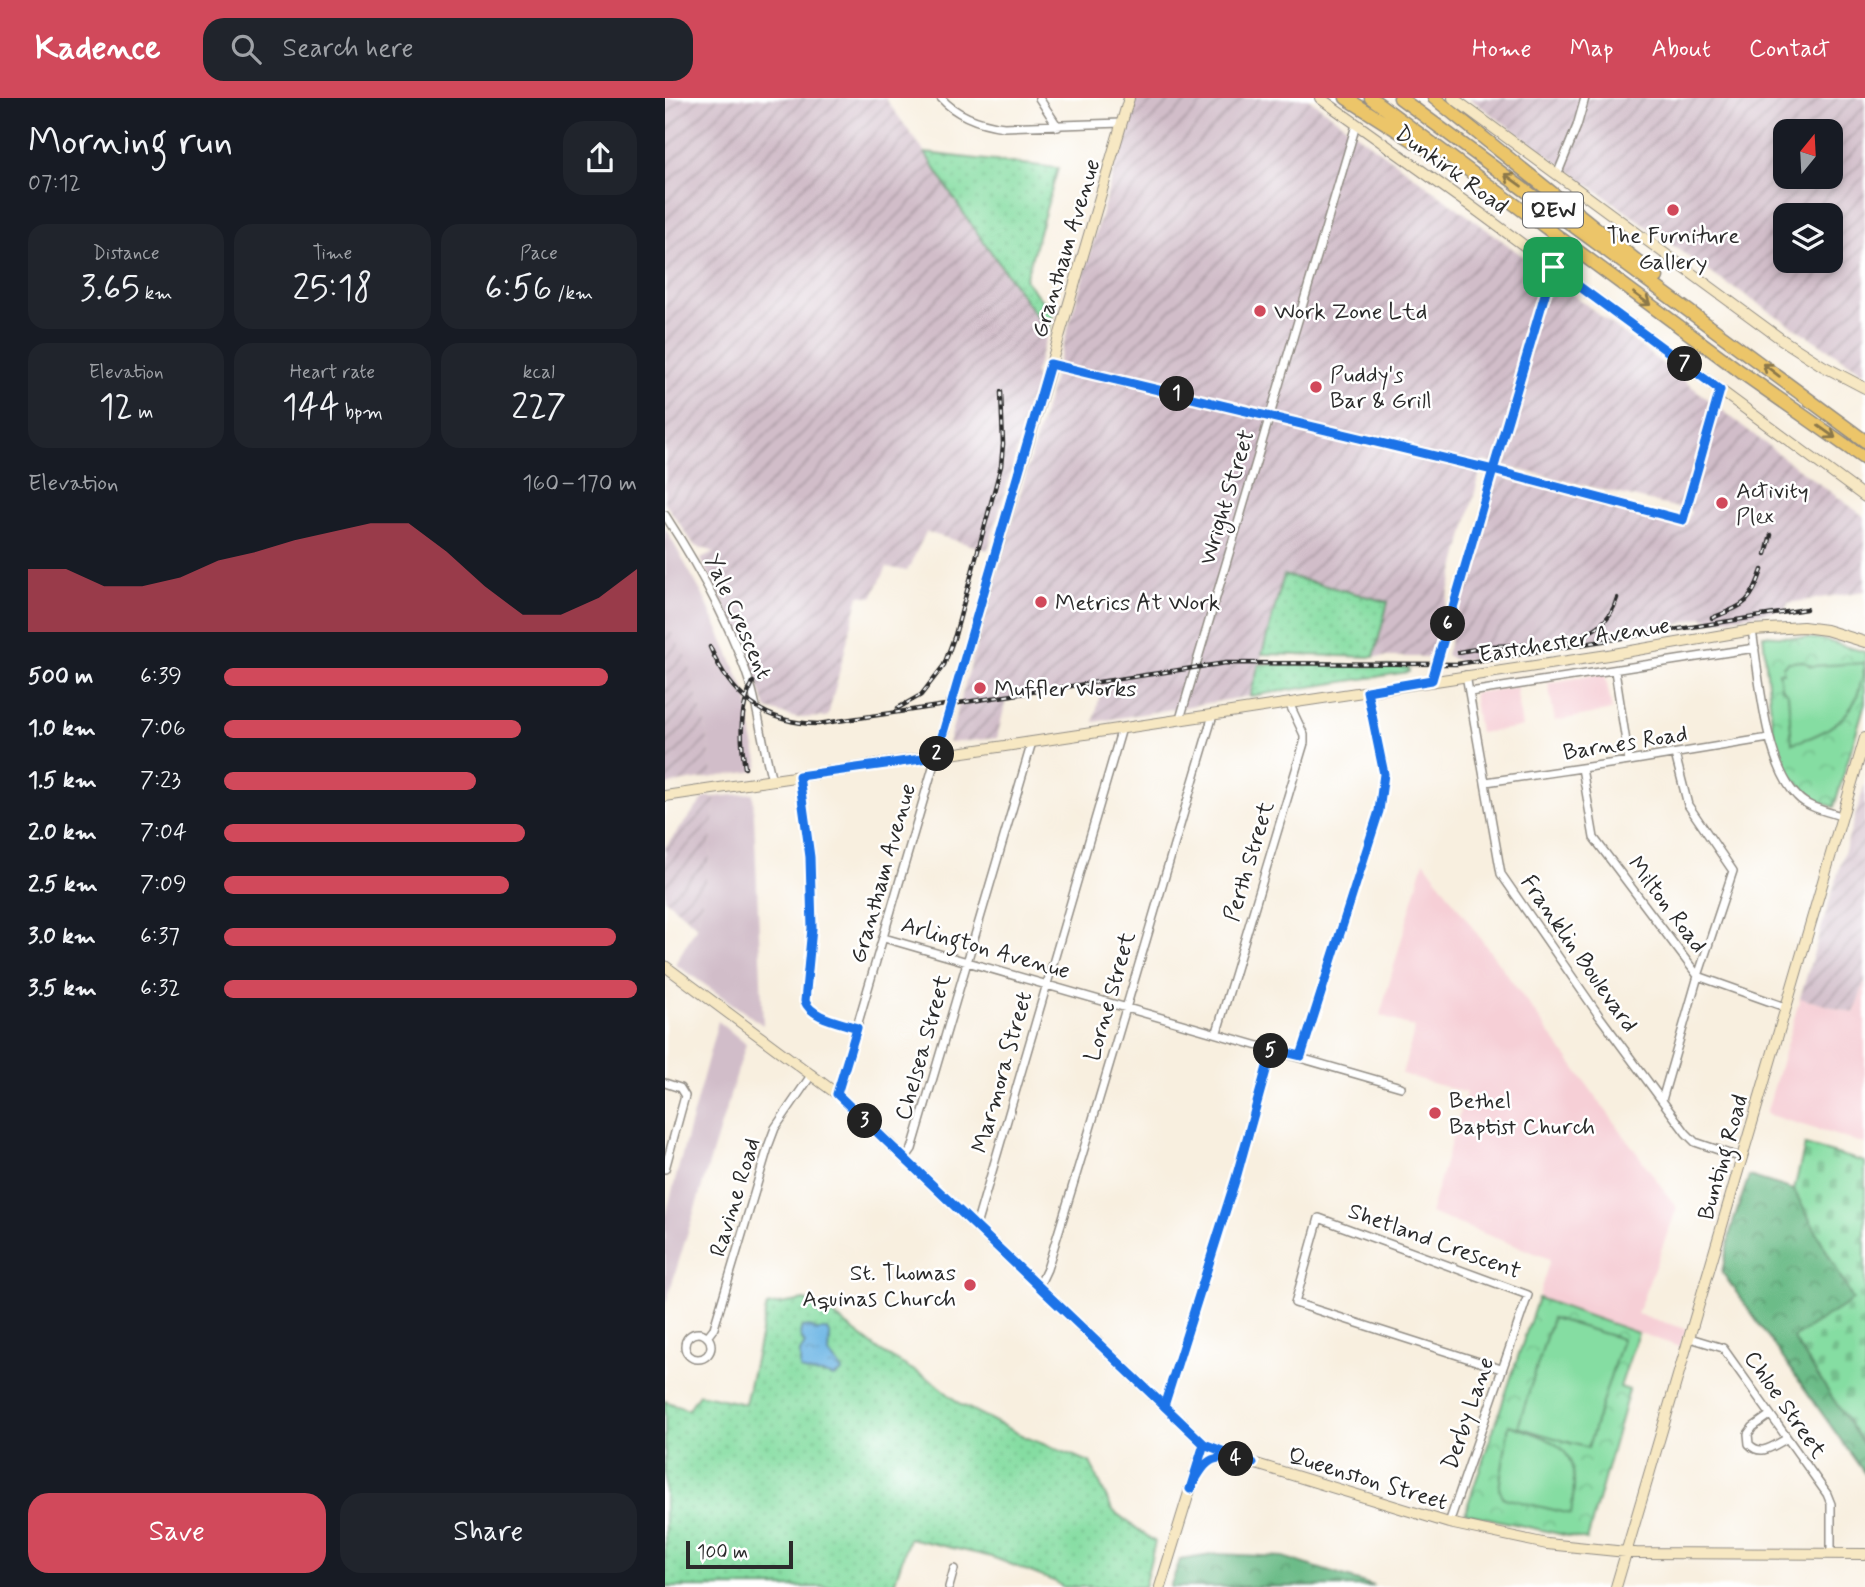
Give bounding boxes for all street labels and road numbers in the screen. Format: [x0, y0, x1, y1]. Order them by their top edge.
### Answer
street label: Dunkirk Road [1388, 119, 1514, 222]
street label: Grantham Avenue [1025, 155, 1108, 342]
road number: QEW [1523, 192, 1583, 228]
street label: Wright Street [1193, 426, 1265, 569]
street label: Yale Crescent [696, 549, 778, 684]
street label: Eastchester Avenue [1477, 611, 1672, 671]
street label: Barnes Road [1561, 719, 1690, 769]
street label: Grantham Avenue [844, 780, 924, 967]
street label: Perth Street [1217, 797, 1283, 925]
street label: Milton Road [1620, 851, 1713, 960]
street label: Franklin Boulevard [1513, 869, 1644, 1039]
street label: Arlington Avenue [897, 911, 1073, 989]
street label: Lorne Street [1078, 928, 1144, 1065]
street label: Chelsea Street [889, 971, 959, 1124]
street label: Marmora Street [966, 988, 1040, 1157]
street label: Bunting Road [1692, 1091, 1758, 1224]
street label: Ravine Road [704, 1134, 768, 1261]
street label: Shetland Crescent [1344, 1197, 1525, 1287]
street label: Chloe Street [1736, 1345, 1833, 1465]
street label: Derby Lane [1436, 1353, 1502, 1474]
street label: Queenston Street [1284, 1441, 1451, 1518]

